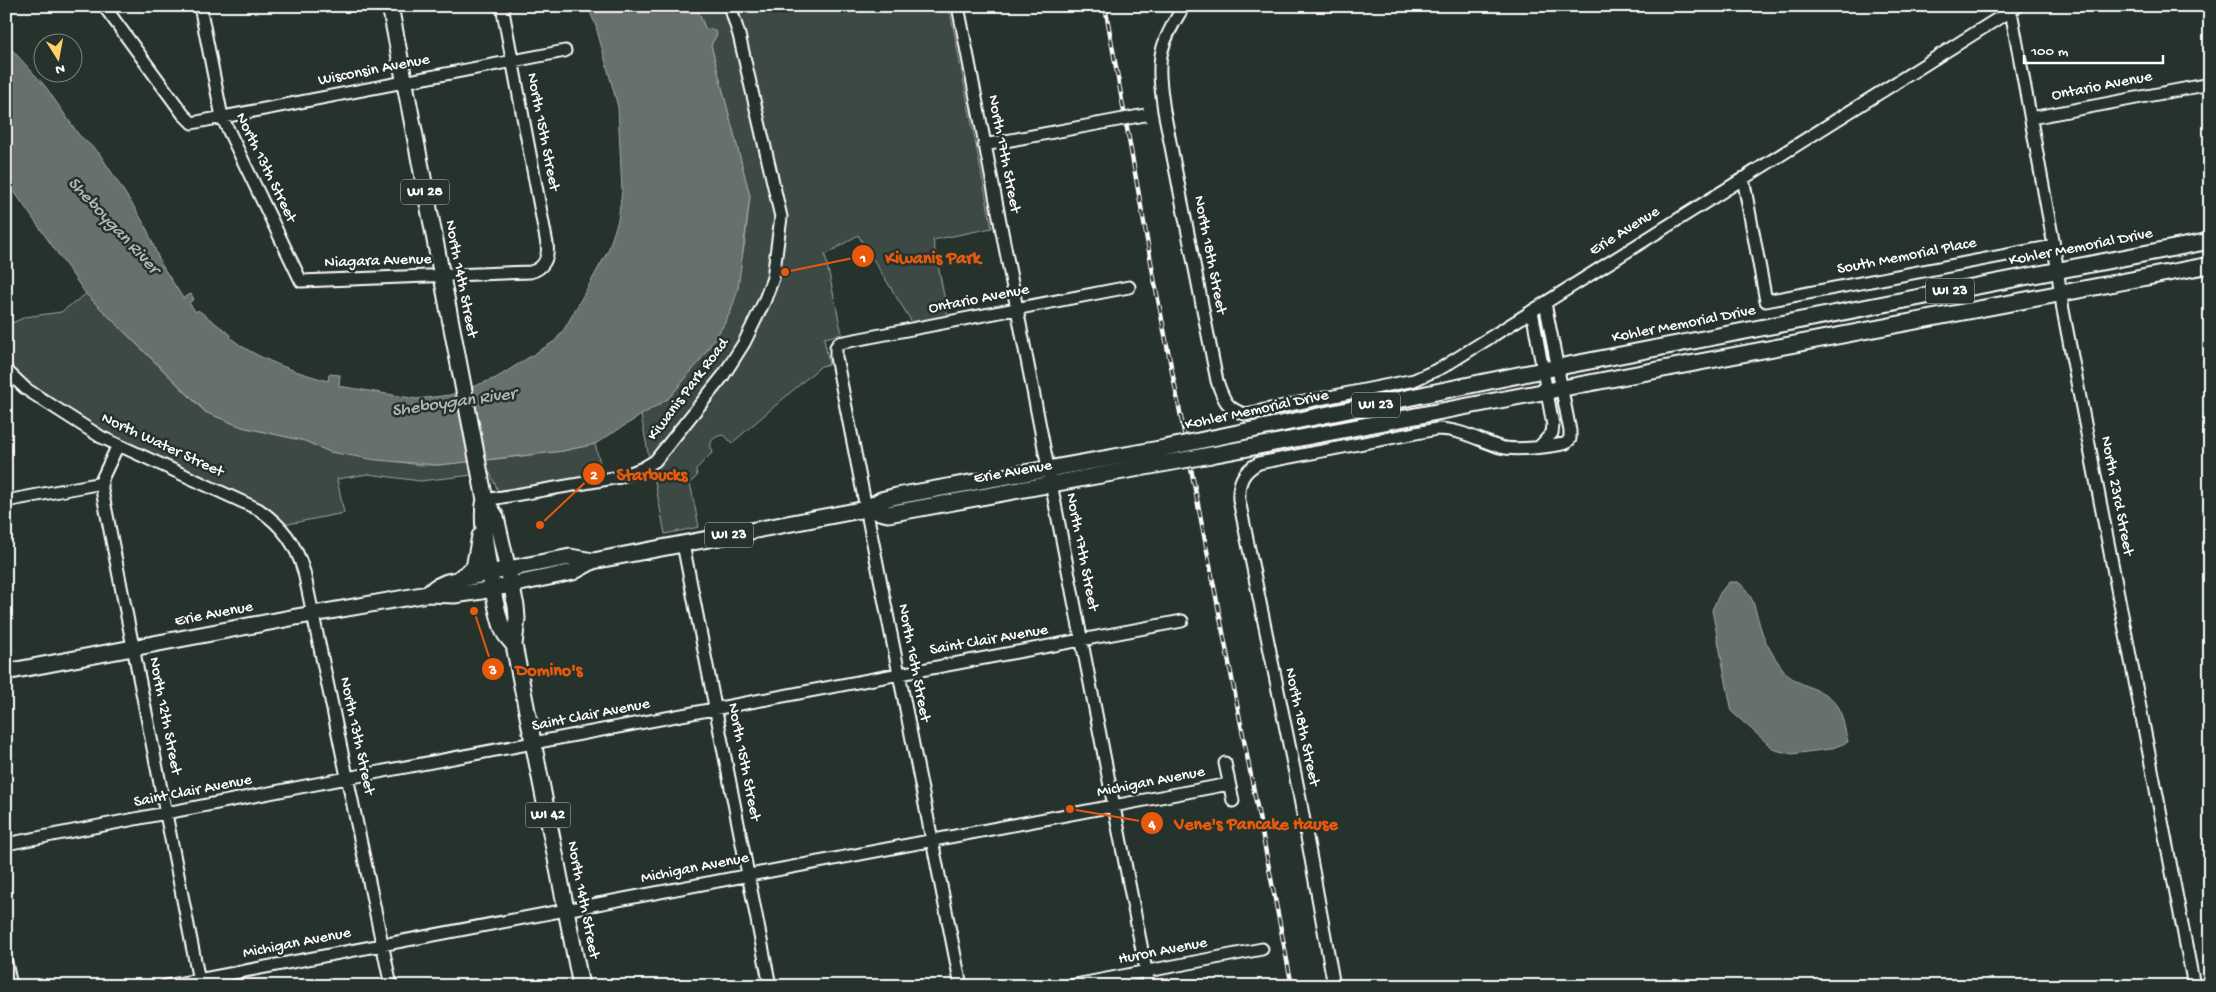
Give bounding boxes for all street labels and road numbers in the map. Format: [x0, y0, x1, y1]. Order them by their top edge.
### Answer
street label: Wisconsin Avenue [317, 51, 432, 91]
street label: Ontario Avenue [2050, 68, 2155, 106]
street label: North 15th Street [521, 71, 563, 194]
street label: North 17th Street [982, 93, 1024, 216]
street label: North 13th Street [230, 110, 300, 227]
road number: WI 28 [401, 180, 449, 204]
street label: North 18th Street [1188, 194, 1230, 317]
street label: Erie Avenue [1586, 203, 1664, 261]
street label: North 14th Street [439, 219, 481, 341]
street label: Kohler Memorial Drive [2007, 225, 2155, 271]
street label: South Memorial Place [1836, 234, 1979, 280]
street label: Niagara Avenue [324, 251, 433, 273]
road number: WI 23 [1926, 278, 1974, 304]
street label: Ontario Avenue [927, 281, 1032, 319]
street label: Kohler Memorial Drive [1610, 302, 1758, 348]
street label: Kiwanis Park Road [644, 334, 735, 445]
street label: Kohler Memorial Drive [1184, 386, 1331, 435]
road number: WI 23 [1352, 392, 1400, 418]
street label: North Water Street [98, 409, 227, 483]
street label: North 23rd Street [2095, 435, 2137, 559]
street label: Erie Avenue [972, 457, 1054, 489]
street label: North 17th Street [1060, 491, 1102, 614]
road number: WI 23 [705, 522, 753, 548]
street label: Erie Avenue [173, 598, 255, 632]
street label: North 16th Street [892, 603, 934, 725]
street label: Saint Clair Avenue [928, 621, 1050, 661]
street label: North 12th Street [143, 656, 185, 778]
street label: North 18th Street [1279, 666, 1323, 789]
street label: North 13th Street [334, 675, 378, 798]
street label: Saint Clair Avenue [530, 695, 652, 737]
street label: North 15th Street [722, 701, 764, 824]
street label: Michigan Avenue [1095, 763, 1207, 803]
street label: Saint Clair Avenue [132, 771, 254, 813]
road number: WI 42 [526, 802, 570, 828]
street label: North 14th Street [561, 840, 603, 962]
street label: Michigan Avenue [639, 849, 751, 889]
street label: Michigan Avenue [241, 924, 353, 964]
street label: Huron Avenue [1117, 934, 1210, 970]

